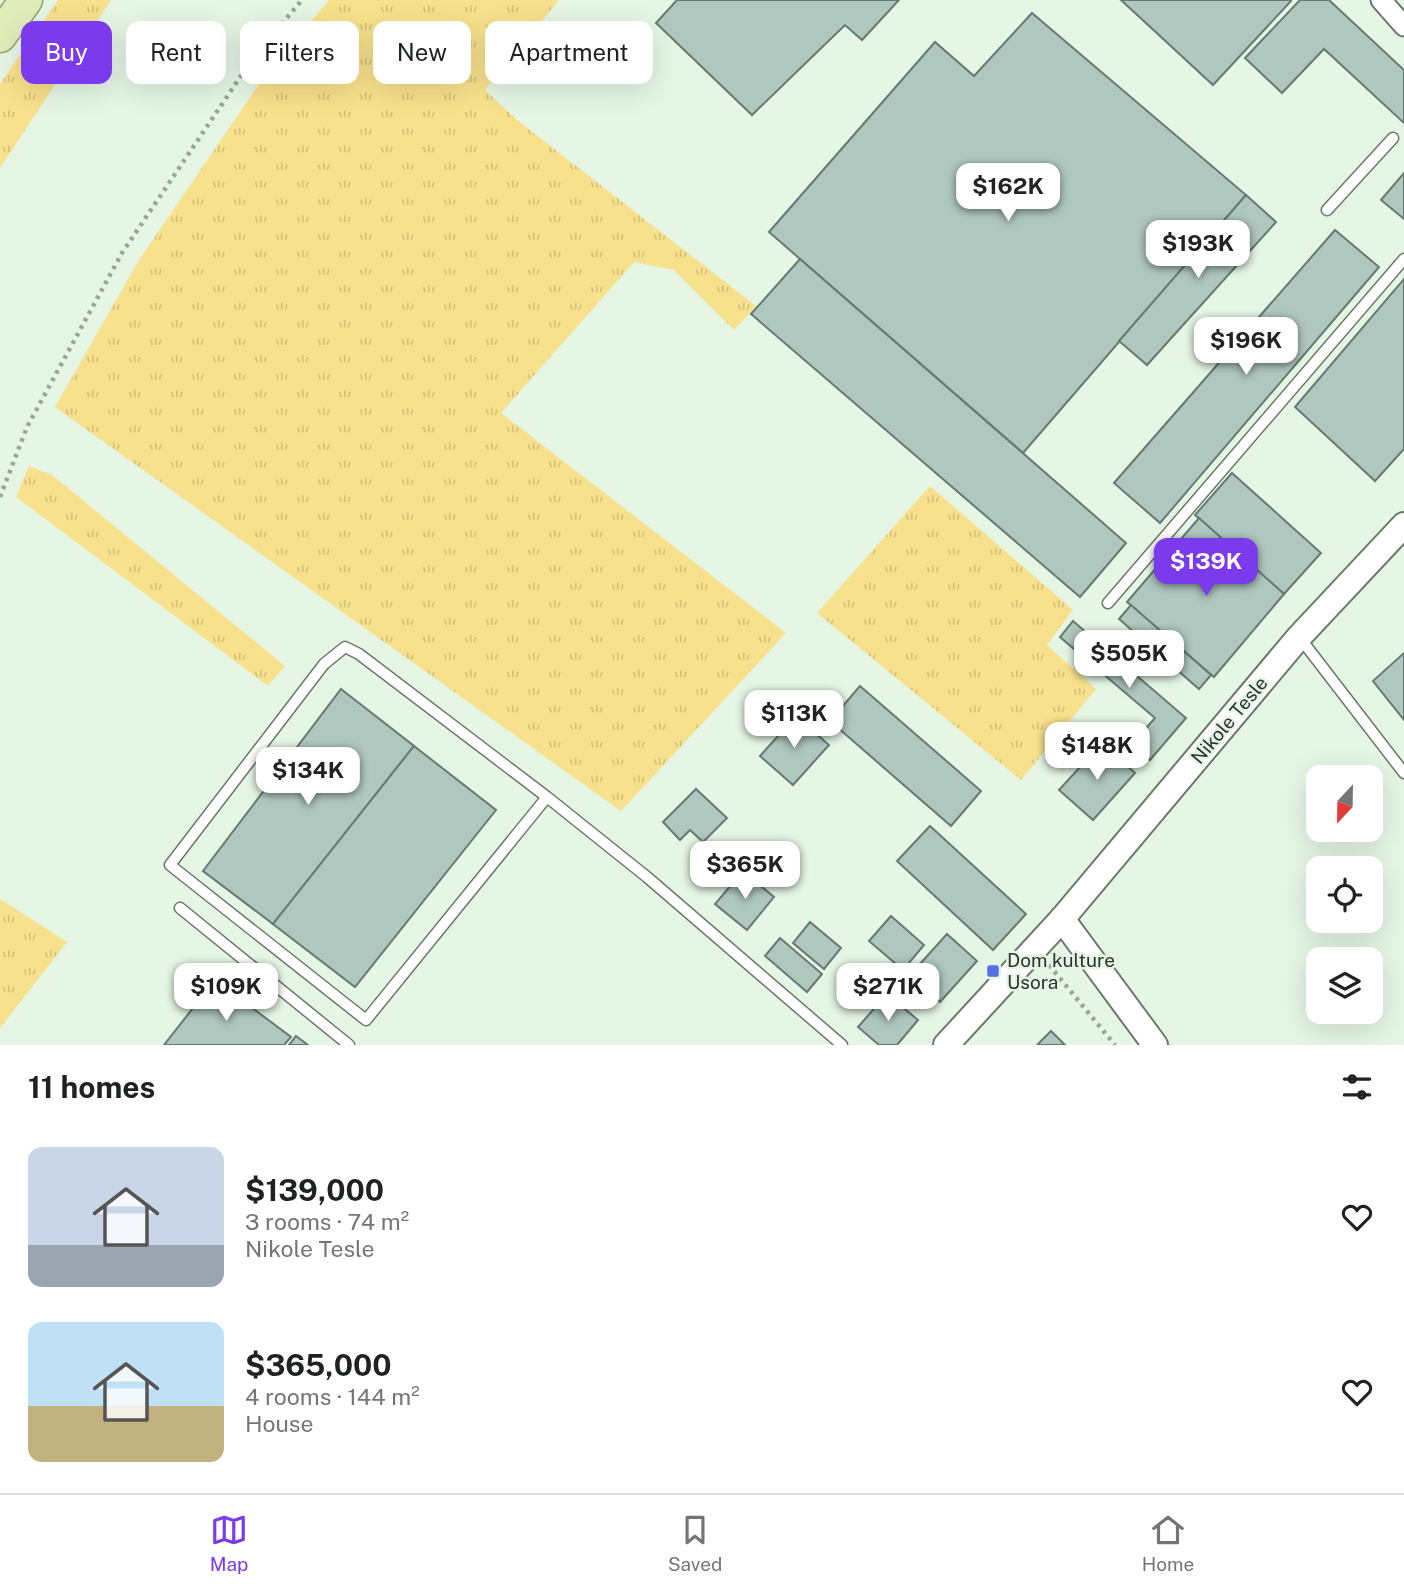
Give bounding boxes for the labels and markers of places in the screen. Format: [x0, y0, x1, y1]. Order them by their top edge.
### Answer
pin: $162K [959, 164, 1057, 223]
pin: $193K [1149, 220, 1247, 280]
pin: $196K [1197, 318, 1295, 377]
pin: $139K [1157, 538, 1255, 598]
pin: $505K [1080, 630, 1178, 690]
pin: $113K [745, 690, 843, 750]
pin: $148K [1048, 722, 1146, 782]
pin: $134K [259, 748, 357, 807]
pin: $365K [696, 842, 794, 901]
place label: Dom kulture Usora [1007, 949, 1115, 993]
marker: Dom kulture Usora [985, 963, 1001, 979]
pin: $109K [177, 964, 275, 1023]
pin: $271K [839, 964, 937, 1023]

